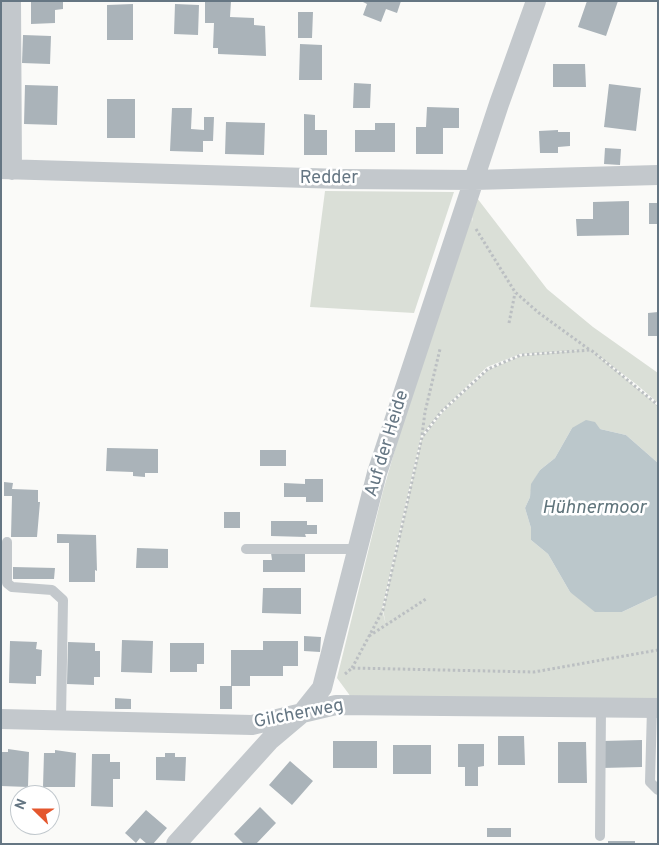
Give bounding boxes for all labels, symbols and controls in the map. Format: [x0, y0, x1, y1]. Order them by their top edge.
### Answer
street label: Redder [300, 168, 358, 190]
street label: Auf der Heide [362, 388, 414, 500]
water label: Hühnermoor [542, 498, 646, 520]
street label: Gilcherweg [252, 696, 346, 734]
north arrow [10, 785, 60, 835]
text: N [12, 797, 31, 812]

